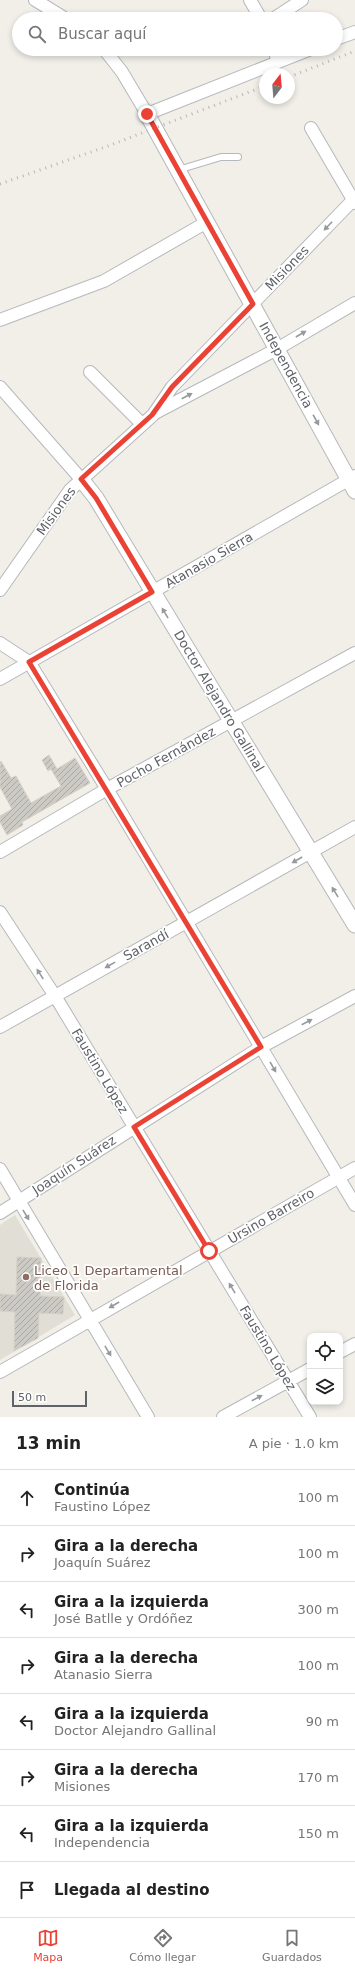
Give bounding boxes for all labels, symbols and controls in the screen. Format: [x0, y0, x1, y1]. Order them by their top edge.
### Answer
search box [12, 12, 343, 56]
icon: search [26, 23, 48, 45]
text: Buscar aquí [58, 25, 146, 43]
north arrow [259, 68, 295, 104]
route end [138, 105, 156, 123]
one-way arrow [323, 221, 333, 231]
street label: Misiones [262, 242, 312, 293]
street label: Independencia [256, 319, 316, 411]
one-way arrow [295, 331, 307, 338]
one-way arrow [181, 393, 193, 400]
one-way arrow [312, 414, 319, 426]
street label: Misiones [33, 484, 79, 538]
street label: Atanasio Sierra [163, 529, 255, 591]
one-way arrow [162, 607, 169, 619]
street label: Doctor Alejandro Gallinal [171, 628, 267, 774]
street label: Pocho Fernández [114, 724, 218, 790]
one-way arrow [291, 857, 303, 864]
one-way arrow [331, 886, 338, 898]
street label: Sarandí [121, 926, 172, 964]
one-way arrow [104, 962, 116, 969]
one-way arrow [36, 969, 44, 979]
one-way arrow [301, 1019, 312, 1026]
street label: Faustino López [69, 1026, 131, 1116]
one-way arrow [270, 1061, 277, 1073]
street label: Joaquín Suárez [29, 1132, 119, 1198]
street label: Ursino Barreiro [225, 1185, 317, 1247]
one-way arrow [23, 1209, 30, 1221]
route start [200, 1242, 218, 1260]
place label: Liceo 1 Departamental de Florida [34, 1263, 183, 1293]
marker: Liceo 1 Departamental de Florida [21, 1272, 31, 1282]
one-way arrow [228, 1282, 235, 1294]
one-way arrow [109, 1302, 120, 1309]
street label: Faustino López [237, 1303, 299, 1393]
map controls [307, 1333, 343, 1405]
button: locate [307, 1333, 343, 1369]
one-way arrow [104, 1346, 112, 1356]
button: layers [307, 1369, 343, 1405]
scale bar [12, 1389, 87, 1408]
text: 50 m [18, 1391, 46, 1404]
one-way arrow [252, 1395, 263, 1402]
text: 13 min [16, 1433, 81, 1453]
text: A pie · 1.0 km [249, 1436, 339, 1451]
text: Continúa [54, 1481, 130, 1499]
icon: ahead [16, 1487, 38, 1509]
text: 100 m [297, 1490, 339, 1505]
text: Faustino López [54, 1499, 150, 1514]
text: Gira a la derecha [54, 1537, 198, 1555]
icon: right [16, 1543, 38, 1565]
text: 100 m [297, 1546, 339, 1561]
text: Joaquín Suárez [54, 1555, 151, 1570]
text: Gira a la izquierda [54, 1593, 209, 1611]
icon: left [16, 1599, 38, 1621]
text: 300 m [297, 1602, 339, 1617]
text: José Batlle y Ordóñez [54, 1611, 192, 1626]
text: Gira a la derecha [54, 1649, 198, 1667]
icon: right [16, 1655, 38, 1677]
text: 100 m [297, 1658, 339, 1673]
text: Atanasio Sierra [54, 1667, 153, 1682]
text: Gira a la izquierda [54, 1705, 209, 1723]
icon: left [16, 1711, 38, 1733]
text: 90 m [306, 1714, 339, 1729]
text: Doctor Alejandro Gallinal [54, 1723, 216, 1738]
text: Gira a la derecha [54, 1761, 198, 1779]
icon: right [16, 1767, 38, 1789]
text: 170 m [297, 1770, 339, 1785]
text: Misiones [54, 1779, 110, 1794]
text: Gira a la izquierda [54, 1817, 209, 1835]
icon: left [16, 1823, 38, 1845]
text: 150 m [297, 1826, 339, 1841]
text: Independencia [54, 1835, 150, 1850]
icon: arrive [16, 1879, 38, 1901]
text: Llegada al destino [54, 1881, 209, 1899]
tab: Mapa [33, 1927, 63, 1964]
tab: Cómo llegar [129, 1927, 196, 1964]
tab: Guardados [262, 1927, 322, 1964]

